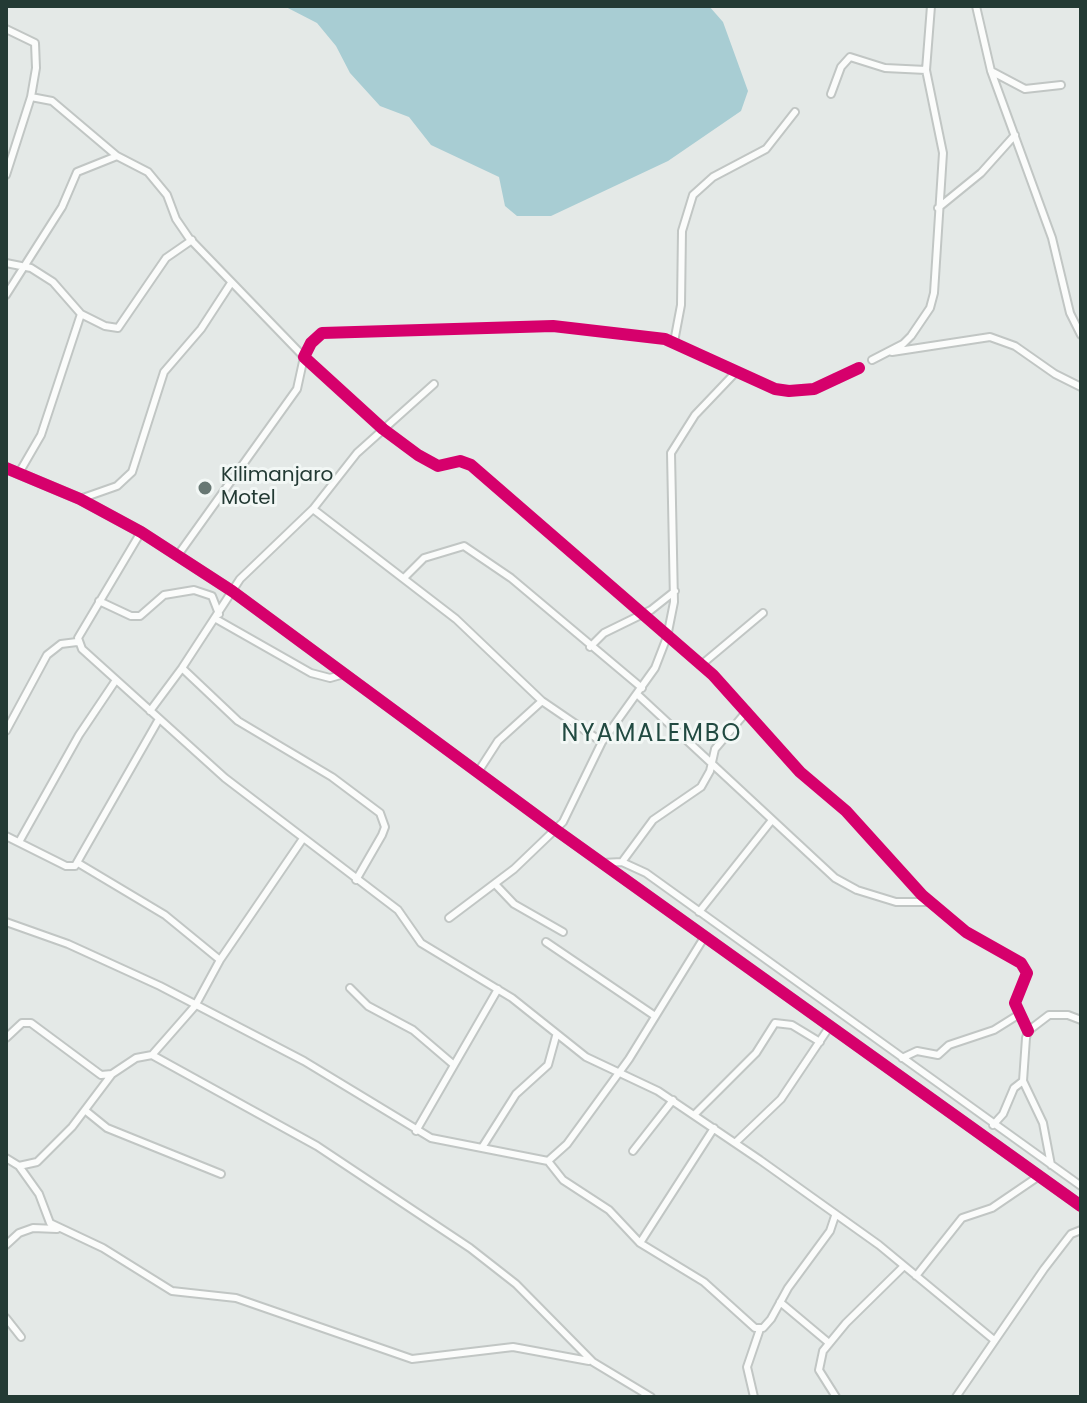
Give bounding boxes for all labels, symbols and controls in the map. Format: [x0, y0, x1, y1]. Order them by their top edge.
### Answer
place label: Kilimanjaro Motel [221, 464, 333, 511]
marker: Kilimanjaro Motel [196, 479, 214, 497]
district label: NYAMALEMBO [562, 721, 742, 749]

